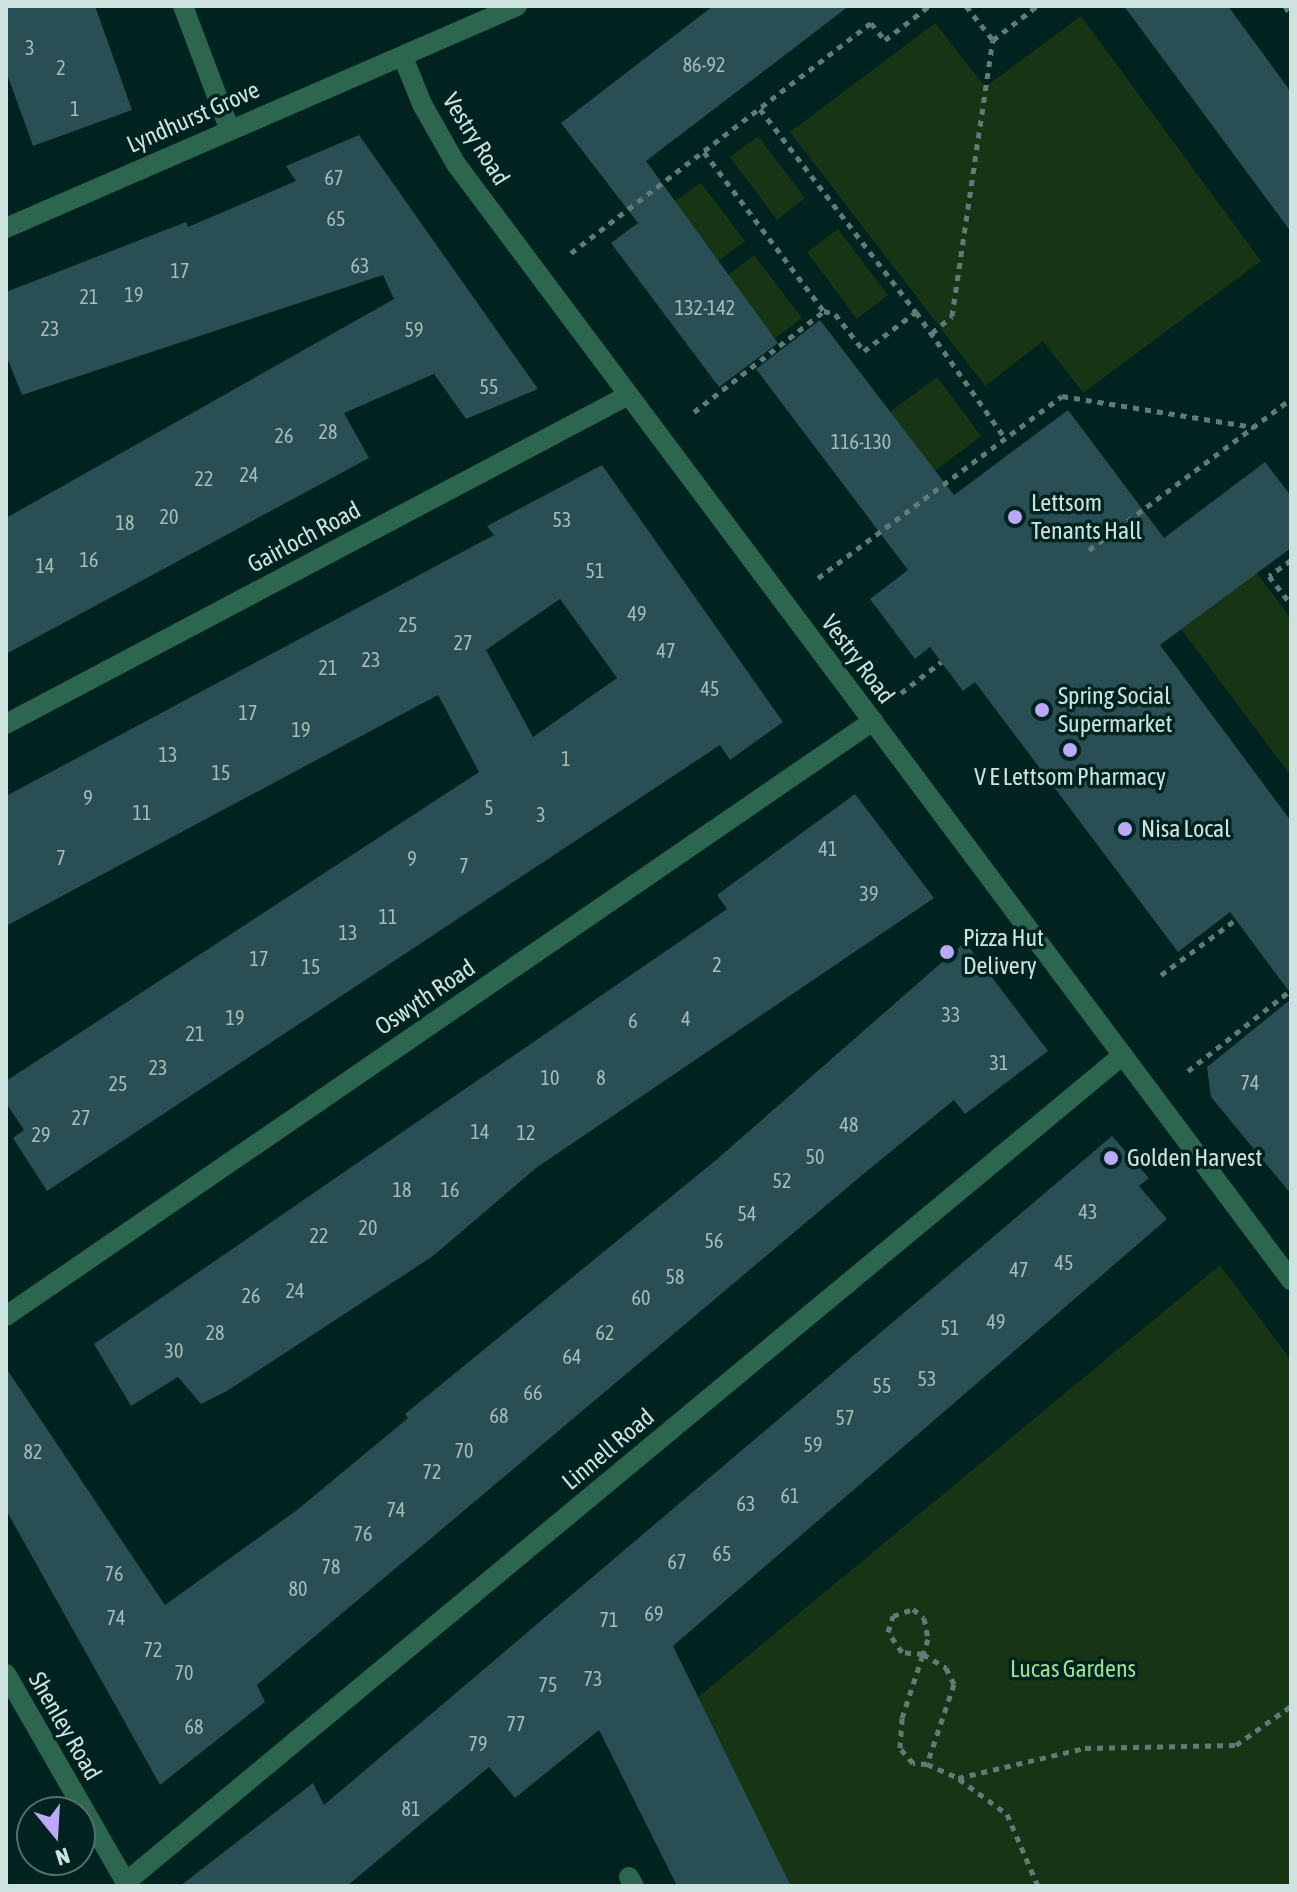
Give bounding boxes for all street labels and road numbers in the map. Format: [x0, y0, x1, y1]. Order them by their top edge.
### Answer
street label: Lyndhurst Grove [122, 75, 264, 159]
street label: Vestry Road [436, 88, 516, 190]
street label: Gairloch Road [243, 495, 365, 579]
street label: Vestry Road [815, 609, 901, 709]
street label: Oswyth Road [370, 953, 480, 1041]
street label: Linnell Road [556, 1402, 660, 1496]
street label: Shenley Road [23, 1667, 107, 1785]

